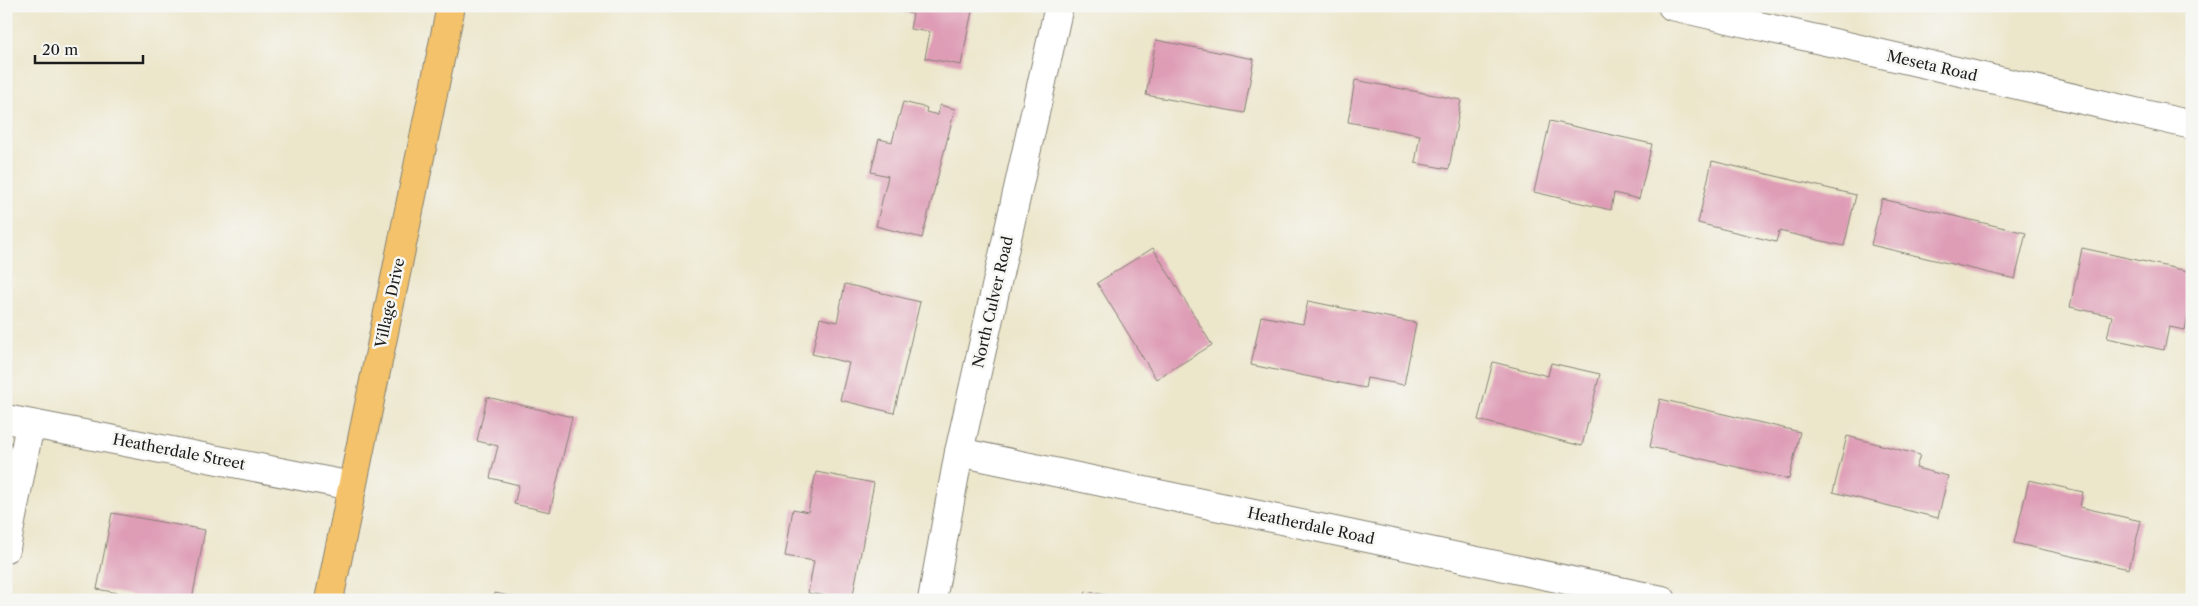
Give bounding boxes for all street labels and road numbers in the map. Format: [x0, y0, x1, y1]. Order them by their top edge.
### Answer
street label: Meseta Road [1885, 46, 1979, 85]
street label: North Culver Road [968, 234, 1017, 370]
street label: Village Drive [371, 256, 408, 351]
street label: Heatherdale Street [111, 429, 248, 474]
street label: Heatherdale Road [1246, 503, 1376, 548]

